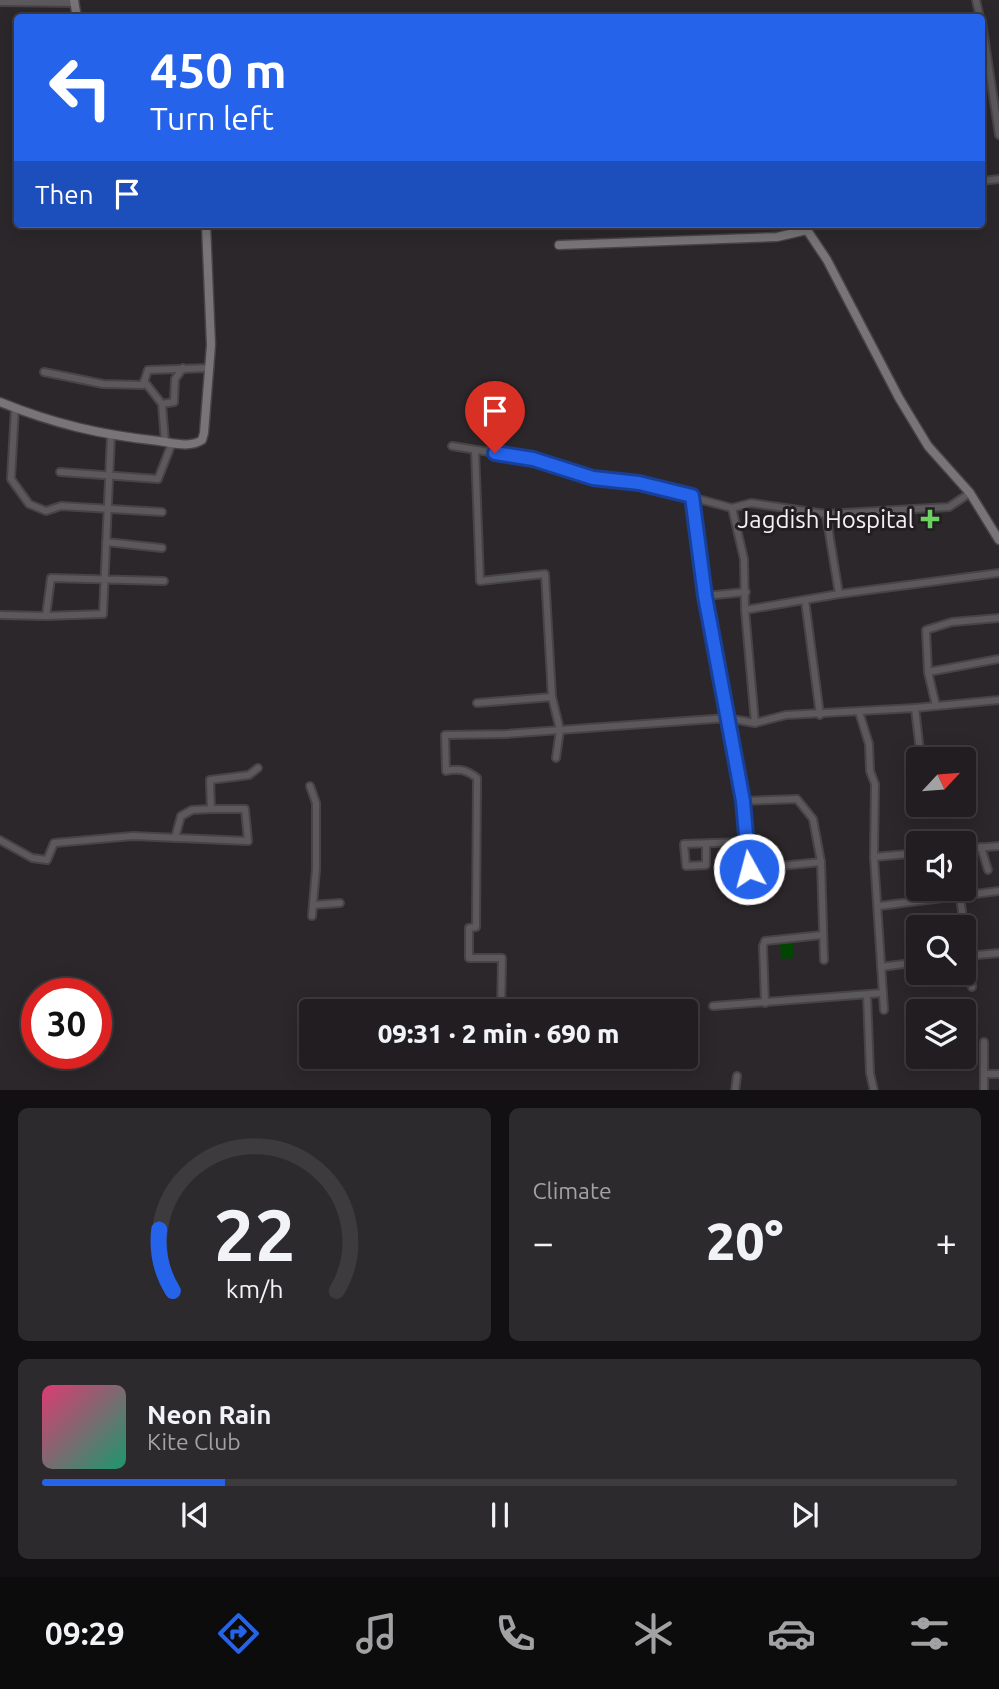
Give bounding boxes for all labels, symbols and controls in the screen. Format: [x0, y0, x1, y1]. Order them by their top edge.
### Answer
icon: left [35, 42, 126, 133]
text: 450 m [150, 42, 287, 97]
text: Turn left [150, 100, 274, 136]
icon: arrive [108, 175, 146, 213]
text: Then [35, 180, 94, 209]
pin [465, 381, 525, 453]
icon: arrive [476, 392, 514, 430]
place label: Jagdish Hospital [738, 506, 914, 533]
marker: Jagdish Hospital [920, 509, 940, 529]
north arrow [906, 747, 976, 817]
map controls [906, 747, 976, 1069]
button: sound [906, 831, 976, 901]
position arrow [712, 832, 786, 906]
button: search [906, 915, 976, 985]
speed limit sign: 30 [21, 978, 112, 1069]
button: layers [906, 999, 976, 1069]
text: 09:31 · 2 min · 690 m [378, 1019, 619, 1048]
text: Climate [533, 1178, 612, 1203]
text: 22 [213, 1193, 295, 1275]
text: 20° [706, 1212, 784, 1270]
text: − [533, 1221, 554, 1263]
text: + [936, 1221, 957, 1263]
text: km/h [225, 1274, 283, 1302]
text: Neon Rain [147, 1400, 272, 1429]
text: Kite Club [147, 1429, 241, 1454]
icon: previous [176, 1496, 214, 1534]
icon: pause [481, 1496, 519, 1534]
icon: next [786, 1496, 824, 1534]
icon: directions [214, 1609, 263, 1658]
icon: music [352, 1609, 401, 1658]
icon: phone [491, 1609, 540, 1658]
icon: climate [629, 1609, 678, 1658]
icon: car [767, 1609, 816, 1658]
icon: filters [905, 1609, 954, 1658]
text: 09:29 [45, 1615, 125, 1651]

